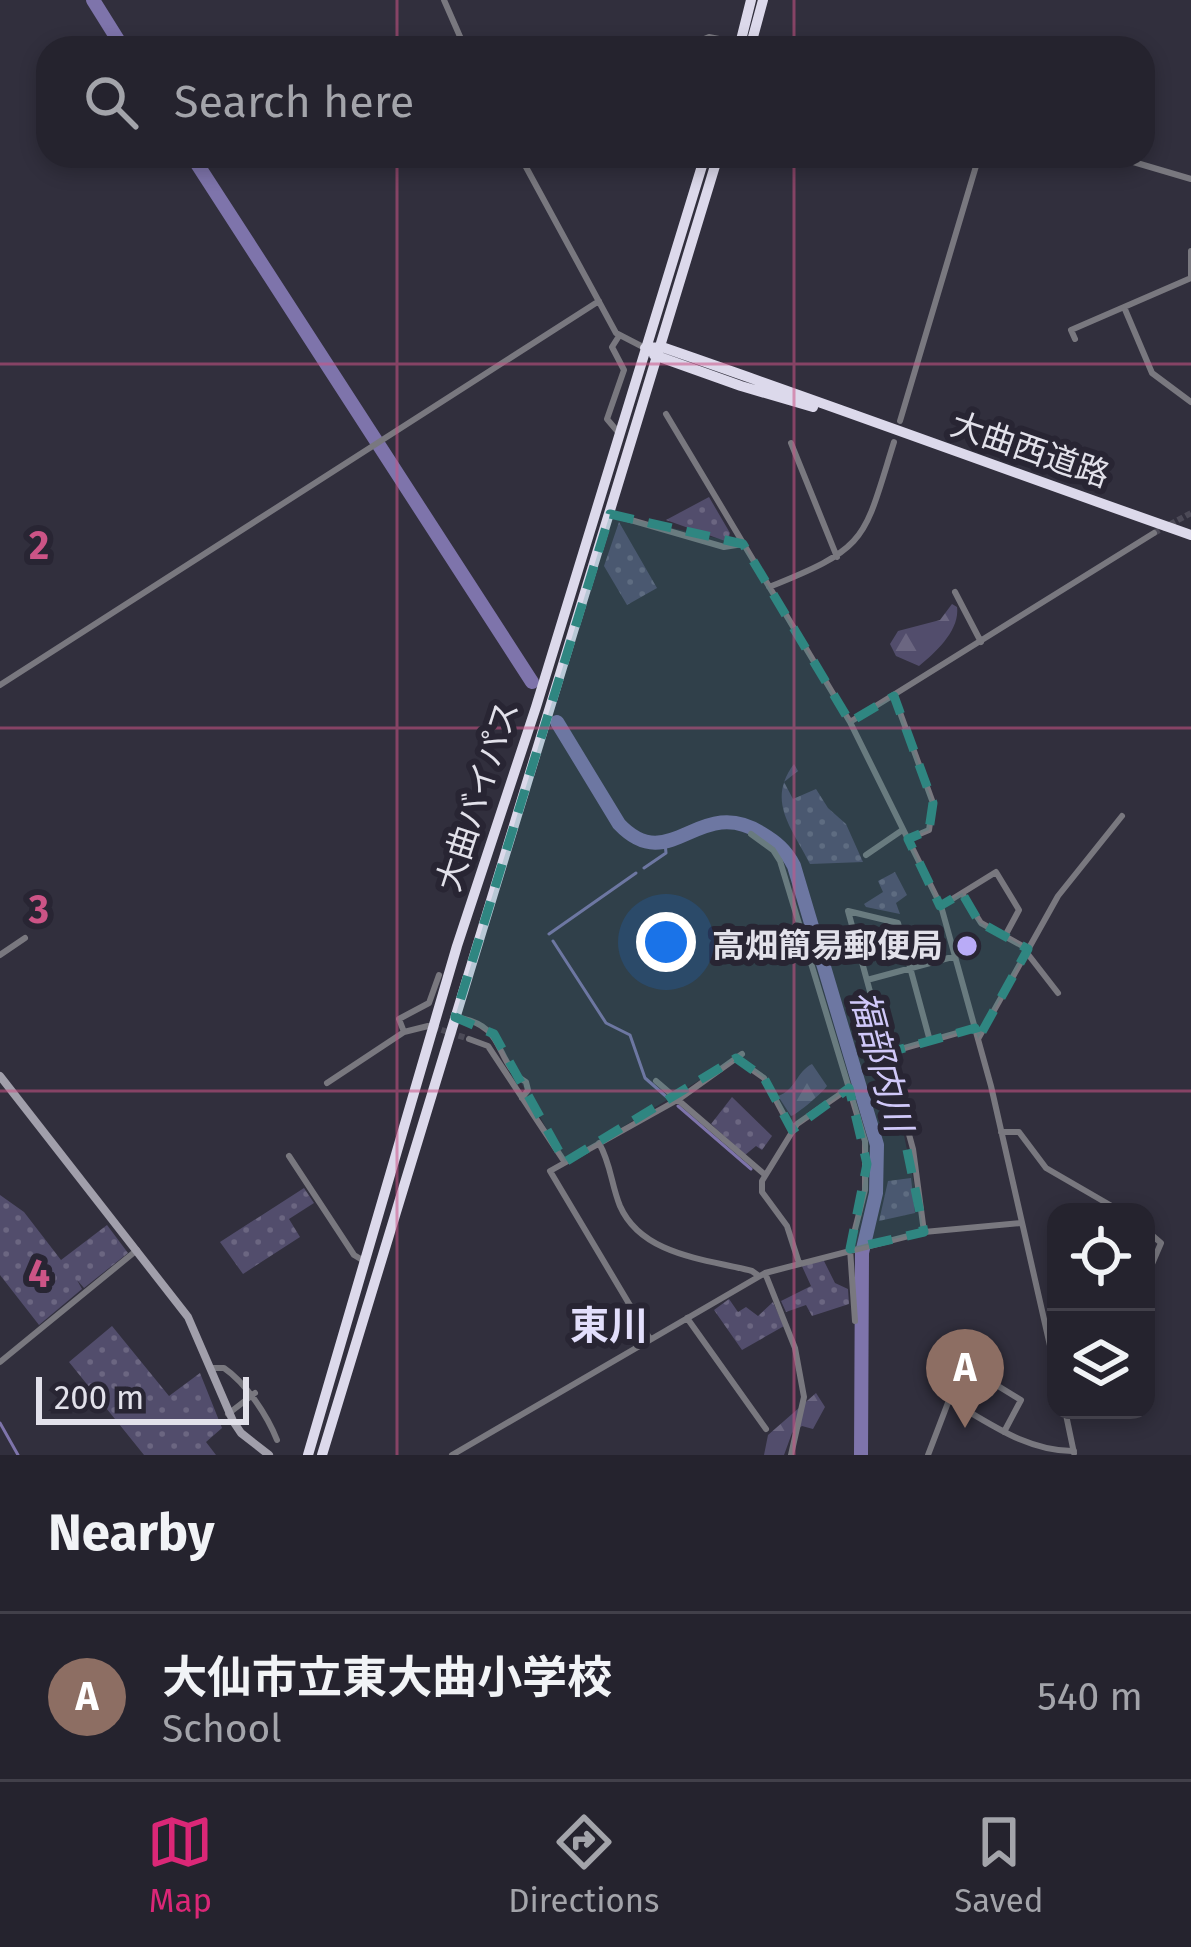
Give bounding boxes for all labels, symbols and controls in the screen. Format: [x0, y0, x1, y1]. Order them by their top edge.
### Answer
search box [36, 36, 1155, 168]
icon: search [78, 69, 144, 135]
text: Search here [174, 75, 414, 129]
street label: 大曲西道路 [945, 404, 1115, 496]
text: 2 [29, 523, 49, 569]
street label: 大曲バイパス [428, 696, 528, 896]
text: 3 [28, 887, 49, 933]
your location [636, 912, 696, 972]
place label: 高畑簡易郵便局 [712, 926, 943, 966]
marker: 高畑簡易郵便局 [954, 933, 980, 959]
water label: 福部内川 [841, 986, 922, 1140]
map controls [1047, 1203, 1155, 1419]
button: locate [1047, 1203, 1155, 1311]
text: 4 [28, 1251, 50, 1297]
district label: 東川 [570, 1303, 648, 1349]
button: layers [1047, 1311, 1155, 1419]
pin: A [926, 1329, 1004, 1428]
scale bar [36, 1371, 249, 1424]
text: 200 m [54, 1378, 144, 1418]
text: Nearby [48, 1502, 214, 1564]
text: 大仙市立東大曲小学校 [162, 1651, 612, 1705]
text: A [75, 1674, 99, 1720]
text: 540 m [1037, 1674, 1143, 1720]
text: School [162, 1706, 282, 1752]
tab: Map [147, 1809, 213, 1921]
tab: Directions [508, 1809, 660, 1921]
tab: Saved [954, 1809, 1044, 1921]

